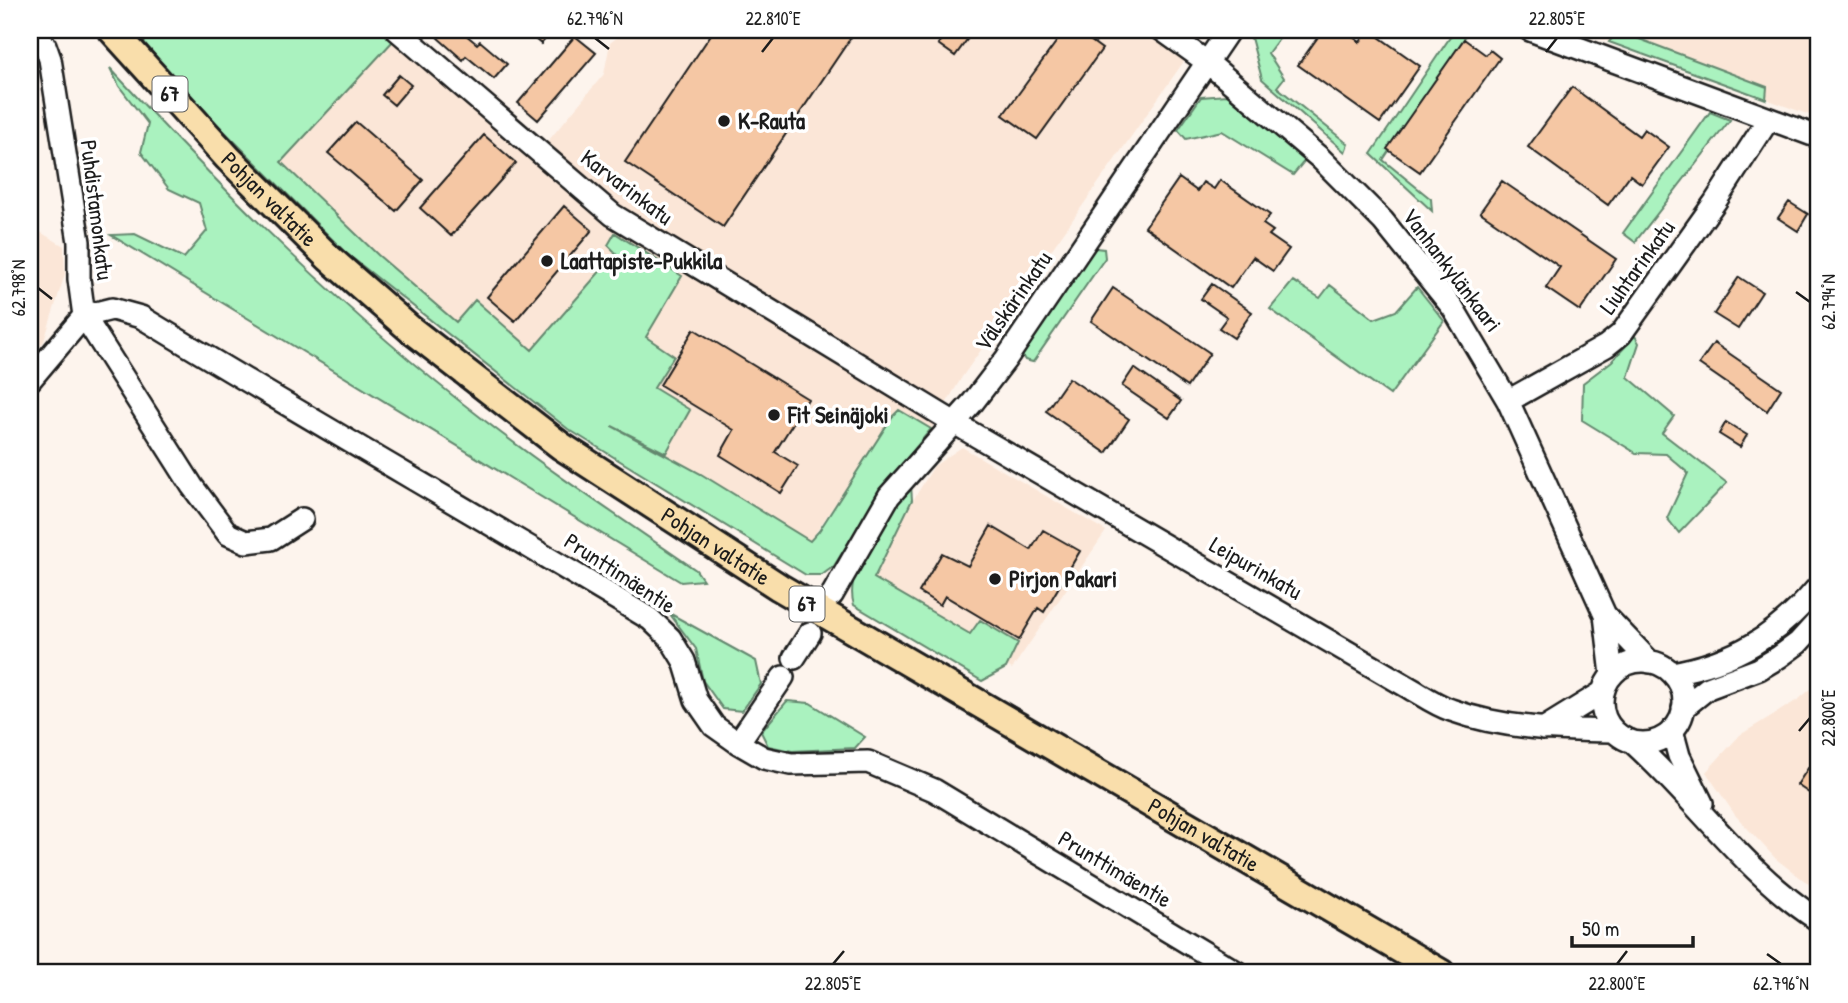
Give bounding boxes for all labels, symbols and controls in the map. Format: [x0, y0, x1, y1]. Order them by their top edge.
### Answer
text: 62.796°N [567, 6, 623, 31]
text: 22.810°E [745, 6, 801, 31]
text: 22.805°E [1529, 6, 1585, 31]
road number: 67 [152, 76, 188, 112]
place label: K-Rauta [738, 105, 805, 136]
marker: K-Rauta [716, 113, 732, 129]
street label: Puhdistamonkatu [74, 138, 121, 282]
street label: Karvarinkatu [575, 142, 680, 232]
street label: Pohjan valtatie [215, 144, 325, 253]
street label: Vanhankylänkaari [1396, 201, 1509, 338]
street label: Liuhtarinkatu [1592, 213, 1681, 320]
street label: Välskärinkatu [967, 244, 1058, 357]
place label: Laattapiste-Pukkila [561, 245, 722, 277]
marker: Laattapiste-Pukkila [539, 253, 555, 269]
text: 62.798°N [6, 260, 31, 316]
text: 62.794°N [1816, 274, 1841, 330]
place label: Fit Seinäjoki [787, 399, 889, 430]
marker: Fit Seinäjoki [766, 407, 782, 423]
street label: Pohjan valtatie [656, 499, 776, 592]
street label: Prunttimäentie [559, 525, 682, 620]
street label: Leipurinkatu [1204, 529, 1308, 606]
place label: Pirjon Pakari [1009, 563, 1117, 594]
marker: Pirjon Pakari [987, 571, 1003, 587]
road number: 67 [790, 586, 824, 622]
text: 22.800°E [1816, 690, 1841, 746]
street label: Pohjan valtatie [1143, 790, 1265, 879]
street label: Prunttimäentie [1053, 823, 1178, 915]
scale bar [1572, 905, 1692, 949]
text: 50 m [1582, 914, 1619, 943]
text: 22.805°E [805, 971, 861, 996]
text: 22.800°E [1589, 971, 1645, 996]
text: 62.796°N [1753, 971, 1809, 996]

